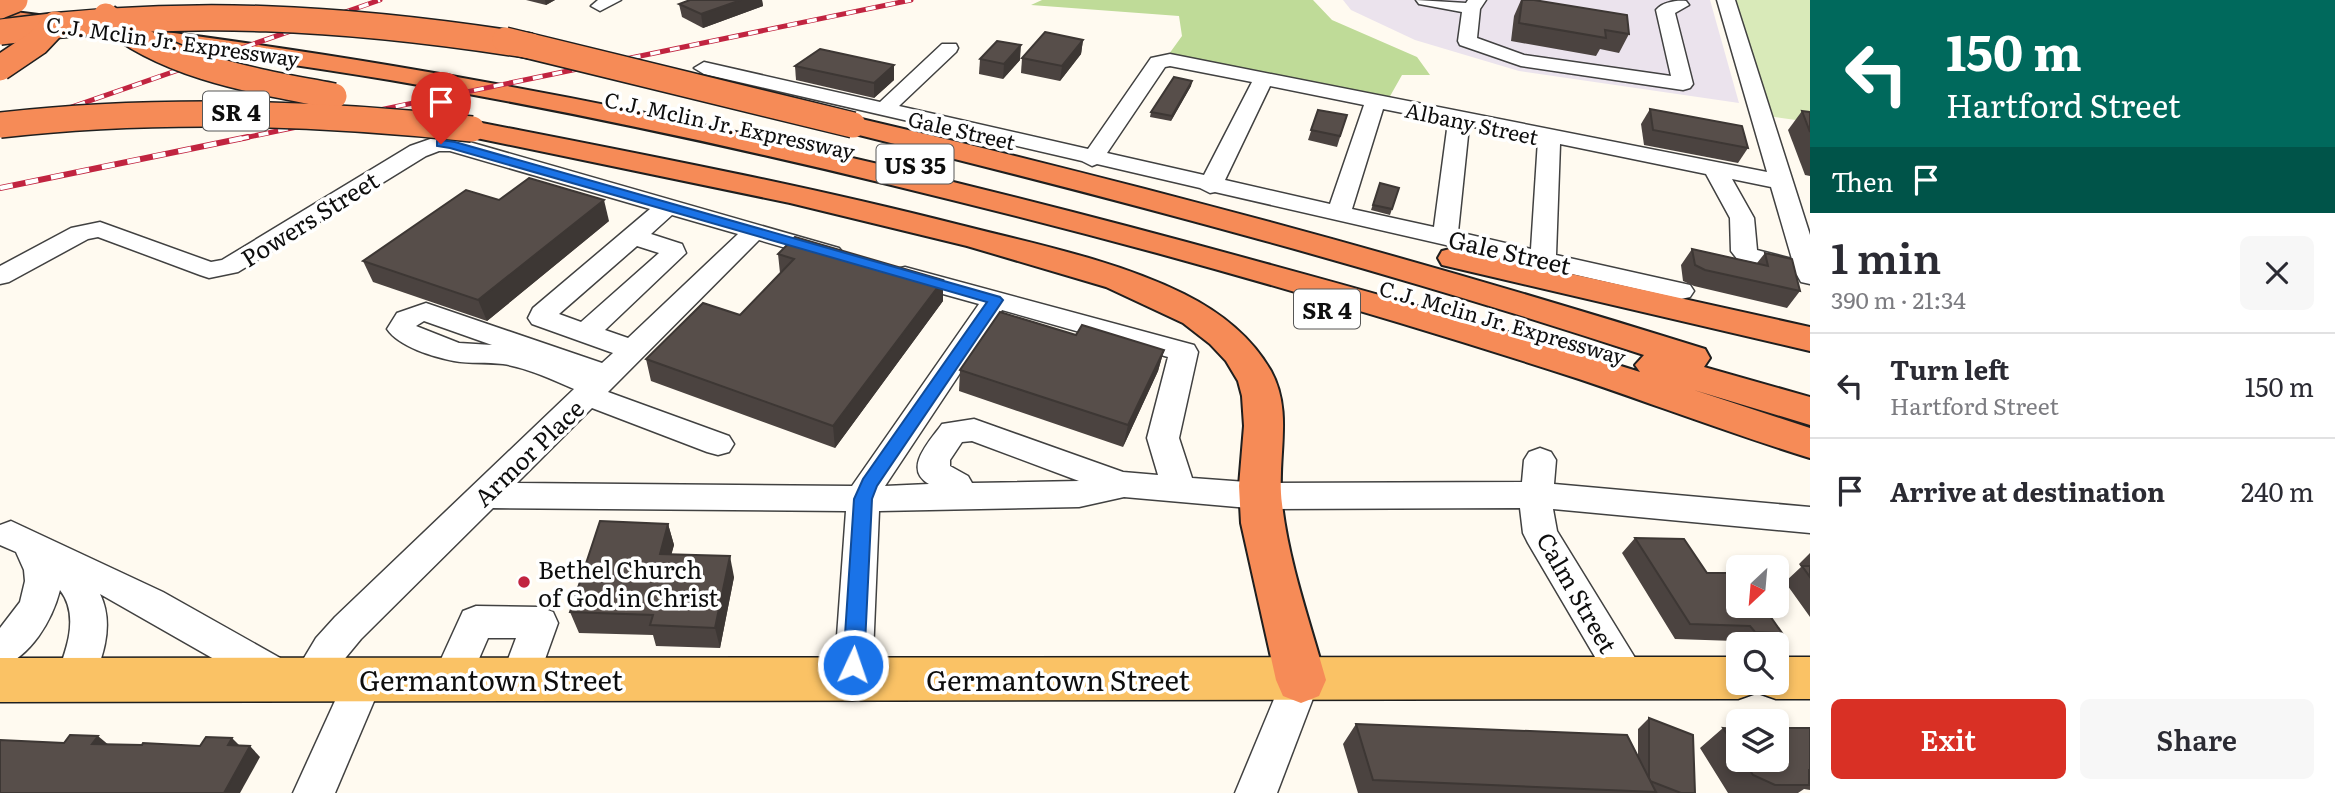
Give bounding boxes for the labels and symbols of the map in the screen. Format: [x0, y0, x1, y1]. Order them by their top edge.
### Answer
street label: C.J. Mclin Jr. Expressway [45, 7, 302, 73]
pin [411, 72, 471, 144]
street label: C.J. Mclin Jr. Expressway [602, 82, 859, 166]
road number: SR 4 [203, 92, 269, 130]
street label: Albany Street [1403, 93, 1542, 151]
street label: Gale Street [905, 102, 1019, 156]
road number: US 35 [876, 144, 954, 183]
street label: Powers Street [233, 162, 385, 274]
street label: Gale Street [1445, 220, 1575, 282]
street label: C.J. Mclin Jr. Expressway [1376, 271, 1631, 371]
road number: SR 4 [1294, 290, 1360, 328]
street label: Armor Place [465, 390, 591, 514]
street label: Calm Street [1529, 525, 1627, 659]
place label: Bethel Church of God in Christ [538, 551, 719, 614]
north arrow [1726, 555, 1788, 618]
marker: Bethel Church of God in Christ [516, 574, 532, 590]
position arrow [816, 628, 890, 702]
street label: Germantown Street [359, 658, 624, 700]
street label: Germantown Street [926, 658, 1191, 700]

